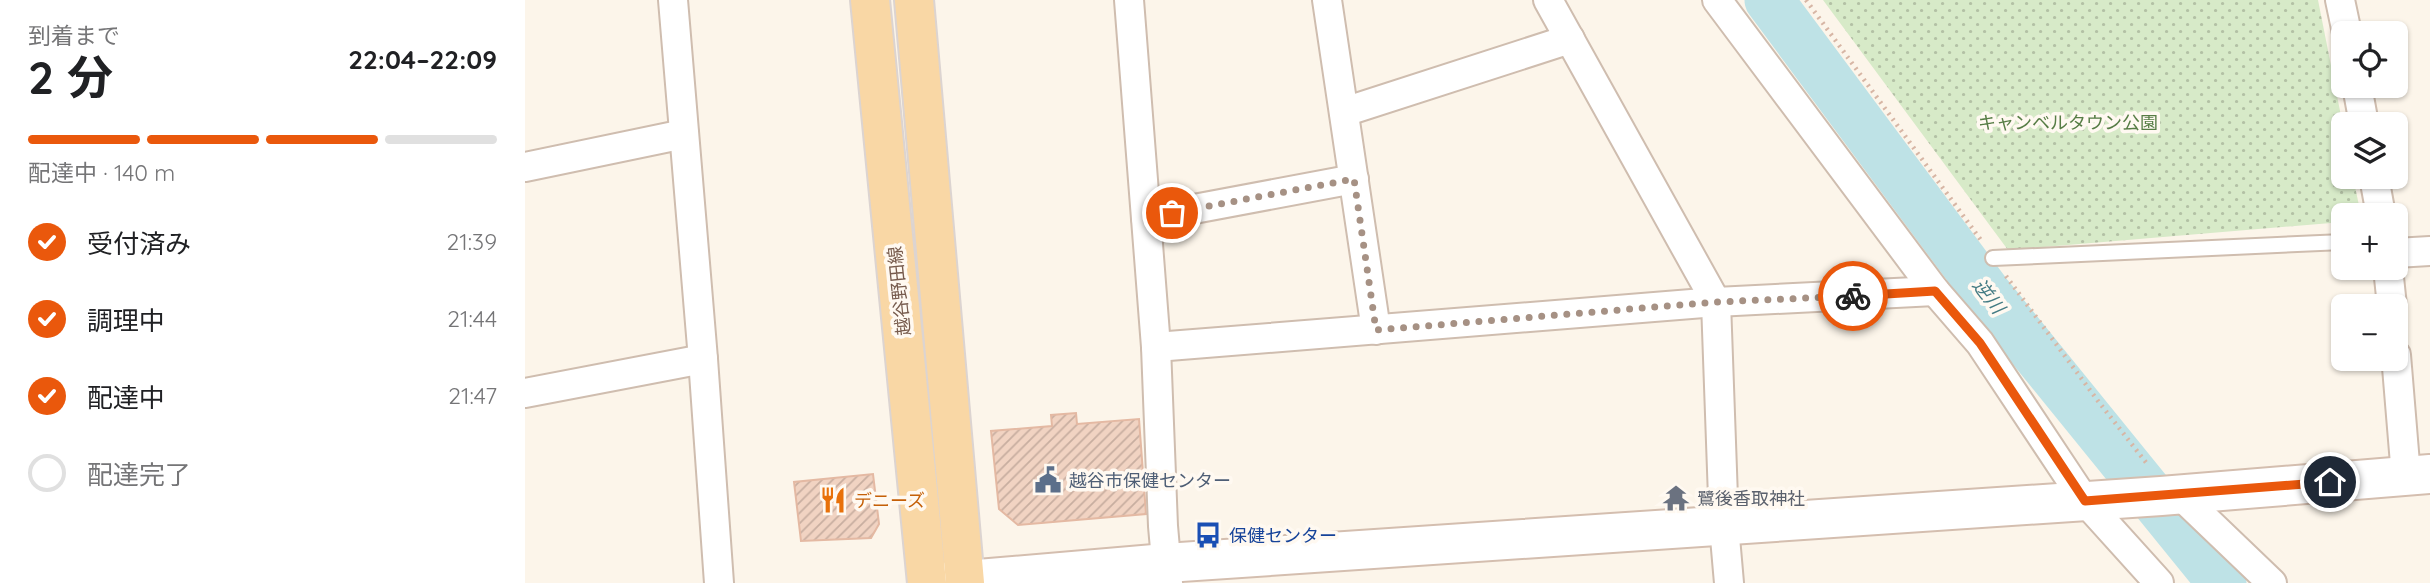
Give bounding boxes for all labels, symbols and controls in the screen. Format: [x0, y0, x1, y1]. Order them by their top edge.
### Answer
text: 到着まで [28, 21, 120, 50]
map controls [2331, 21, 2408, 371]
button: locate [2331, 21, 2408, 98]
text: 22:04–22:09 [348, 43, 497, 76]
text: 2 分 [28, 48, 113, 106]
park label: キャンベルタウン公園 [1978, 111, 2158, 134]
button: layers [2331, 112, 2408, 189]
text: 配達中 · 140 m [28, 158, 175, 187]
pin [1142, 183, 1202, 243]
icon: bag [1153, 194, 1191, 232]
button: + [2331, 203, 2408, 280]
icon: check [28, 223, 66, 261]
text: 受付済み [87, 227, 191, 260]
text: 21:39 [447, 227, 497, 256]
street label: 越谷野田線 [883, 245, 915, 337]
courier [1818, 261, 1888, 331]
water label: 逆川 [1968, 274, 2011, 320]
icon: bike [1834, 277, 1872, 315]
button: − [2331, 294, 2408, 371]
icon: check [28, 300, 66, 338]
text: 調理中 [87, 304, 165, 337]
text: 21:44 [447, 304, 497, 333]
icon: check [28, 377, 66, 415]
text: 配達中 [87, 381, 165, 414]
text: 21:47 [448, 381, 497, 410]
pin [2300, 452, 2360, 512]
text: 配達完了 [87, 458, 191, 491]
icon: home [2311, 463, 2349, 501]
public building icon: 越谷市保健センター [1033, 465, 1063, 495]
place label: 越谷市保健センター [1069, 469, 1231, 492]
temple icon: 鷺後香取神社 [1661, 483, 1691, 513]
restaurant icon: デニーズ [818, 485, 848, 515]
place label: 鷺後香取神社 [1697, 487, 1805, 510]
place label: デニーズ [854, 489, 925, 512]
bus stop icon: 保健センター [1193, 520, 1223, 550]
place label: 保健センター [1229, 524, 1337, 547]

